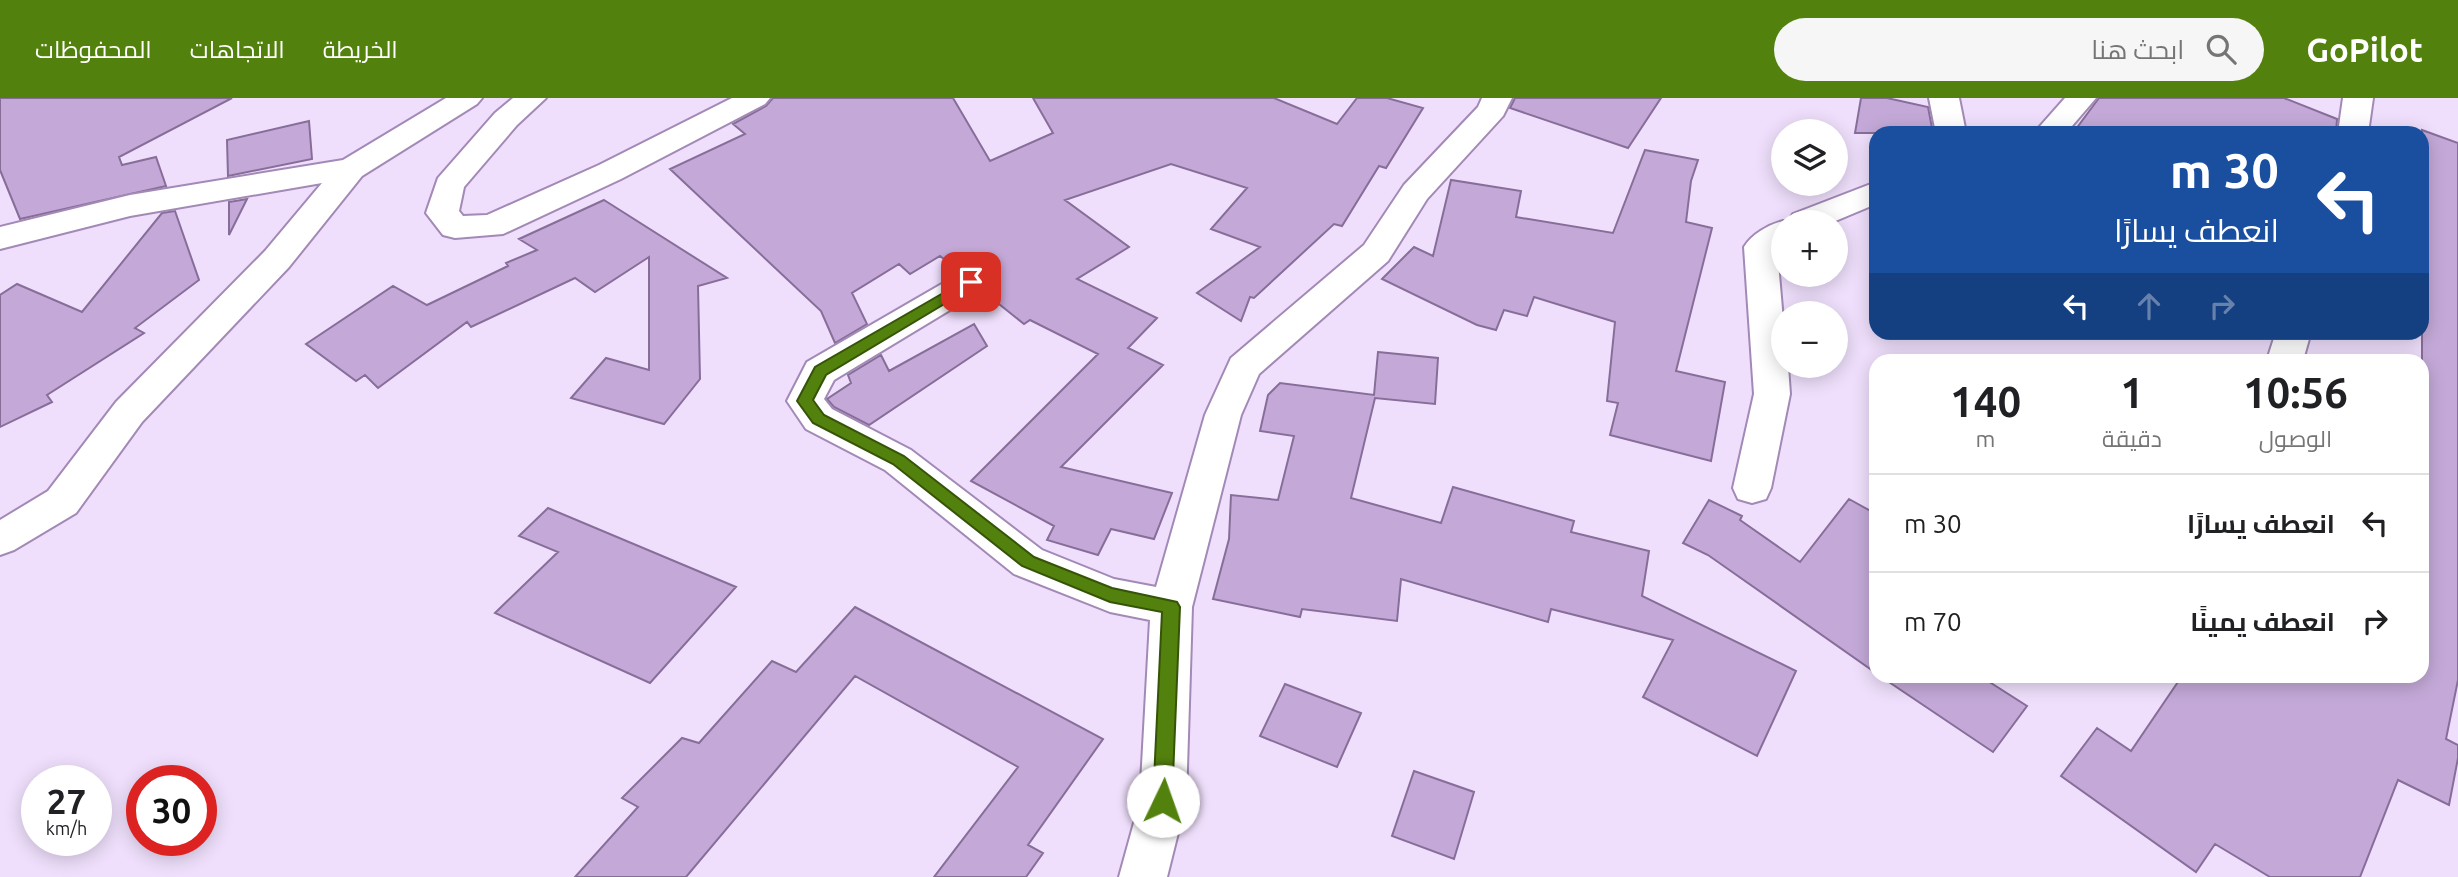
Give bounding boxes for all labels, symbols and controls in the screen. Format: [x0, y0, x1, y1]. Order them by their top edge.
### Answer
search box [1774, 18, 2264, 81]
icon: search [2202, 30, 2240, 68]
text: GoPilot [2306, 31, 2423, 68]
text: ابحث هنا [2091, 35, 2184, 64]
text: المحفوظات [35, 36, 152, 63]
text: الاتجاهات [190, 36, 285, 63]
text: الخريطة [323, 36, 398, 63]
map controls [1771, 119, 1848, 378]
button: layers [1771, 119, 1848, 196]
text: 30 m [2170, 142, 2279, 197]
icon: left [2303, 154, 2394, 245]
button: + [1771, 210, 1848, 287]
text: انعطف يسارًا [2114, 212, 2279, 248]
pin [941, 252, 1001, 312]
icon: arrive [952, 263, 990, 301]
icon: left [2057, 287, 2095, 325]
icon: ahead [2130, 287, 2168, 325]
icon: right [2203, 287, 2241, 325]
button: − [1771, 301, 1848, 378]
text: 1 [2120, 369, 2144, 416]
text: 10:56 [2243, 369, 2348, 416]
text: 140 [1950, 378, 2021, 425]
text: m [1976, 426, 1995, 451]
text: دقيقة [2102, 426, 2162, 451]
text: الوصول [2259, 426, 2332, 451]
icon: left [2356, 504, 2394, 542]
text: 30 m [1904, 509, 1962, 538]
text: انعطف يسارًا [2187, 509, 2335, 538]
icon: right [2356, 602, 2394, 640]
text: 70 m [1904, 607, 1962, 636]
text: انعطف يمينًا [2190, 607, 2335, 636]
position arrow [1126, 764, 1200, 838]
speed limit sign: 30 [126, 765, 217, 856]
text: 27 [47, 781, 86, 821]
text: km/h [46, 818, 87, 838]

